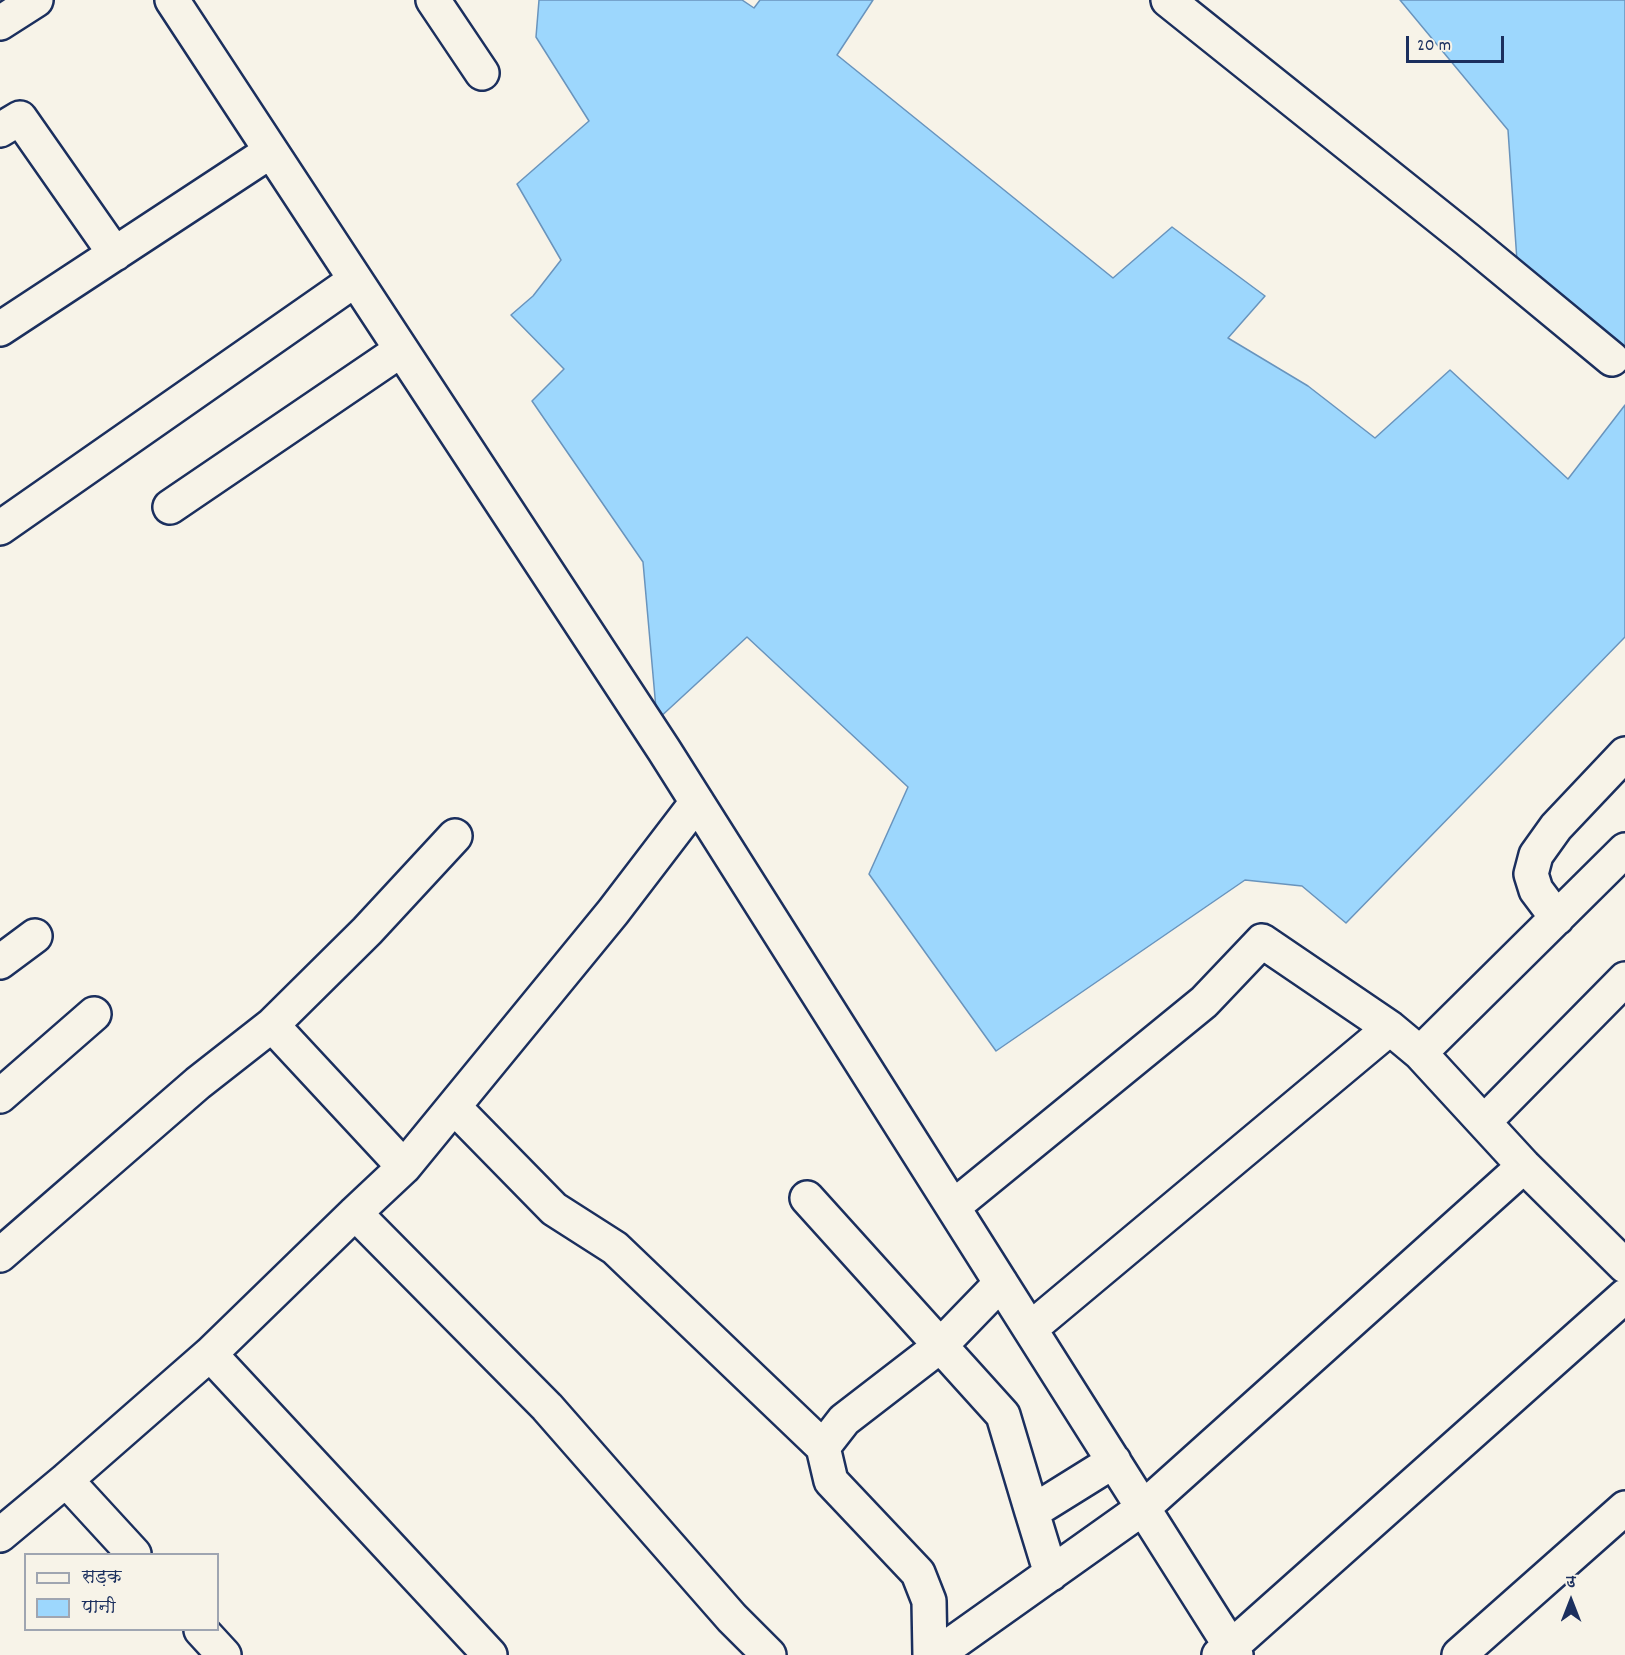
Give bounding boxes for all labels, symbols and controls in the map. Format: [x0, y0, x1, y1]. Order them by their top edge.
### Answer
scale bar [1409, 24, 1506, 62]
text: 20 m [1417, 34, 1451, 59]
legend [24, 1553, 219, 1631]
text: सड़क [82, 1566, 122, 1591]
north arrow [1541, 1571, 1601, 1631]
text: उ [1566, 1571, 1576, 1594]
text: पानी [82, 1596, 116, 1621]

